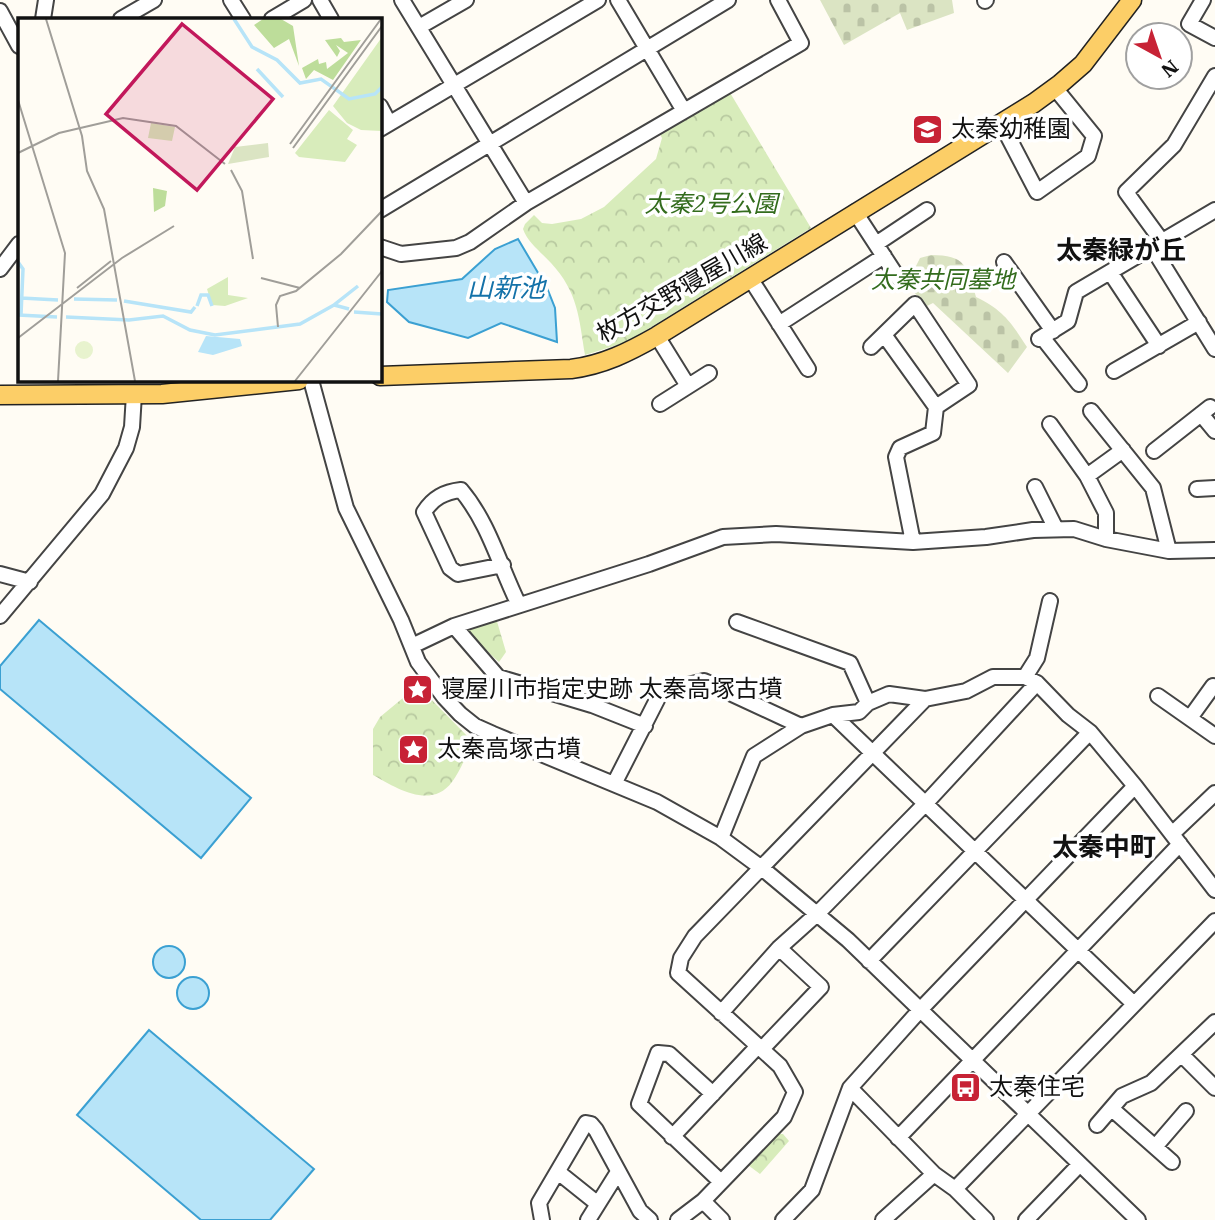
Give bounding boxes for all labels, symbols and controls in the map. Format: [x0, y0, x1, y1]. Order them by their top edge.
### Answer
inset map [18, 18, 382, 382]
north arrow [1124, 21, 1194, 91]
text: N [1156, 55, 1183, 83]
school or university icon: 太秦幼稚園 [911, 112, 945, 146]
place label: 太秦幼稚園 [951, 112, 1071, 144]
park label: 太秦2号公園 [644, 187, 781, 219]
street label: 枚方交野寝屋川線 [590, 225, 773, 349]
district label: 太秦緑が丘 [1056, 232, 1186, 266]
park label: 太秦共同墓地 [871, 263, 1018, 295]
water label: 山新池 [467, 270, 548, 304]
place icon: 寝屋川市指定史跡 太秦高塚古墳 [401, 672, 435, 706]
place label: 寝屋川市指定史跡 太秦高塚古墳 [441, 672, 783, 704]
place icon: 太秦高塚古墳 [397, 732, 431, 766]
place label: 太秦高塚古墳 [437, 732, 581, 764]
district label: 太秦中町 [1052, 829, 1156, 863]
bus stop icon: 太秦住宅 [949, 1070, 983, 1104]
place label: 太秦住宅 [989, 1070, 1085, 1102]

